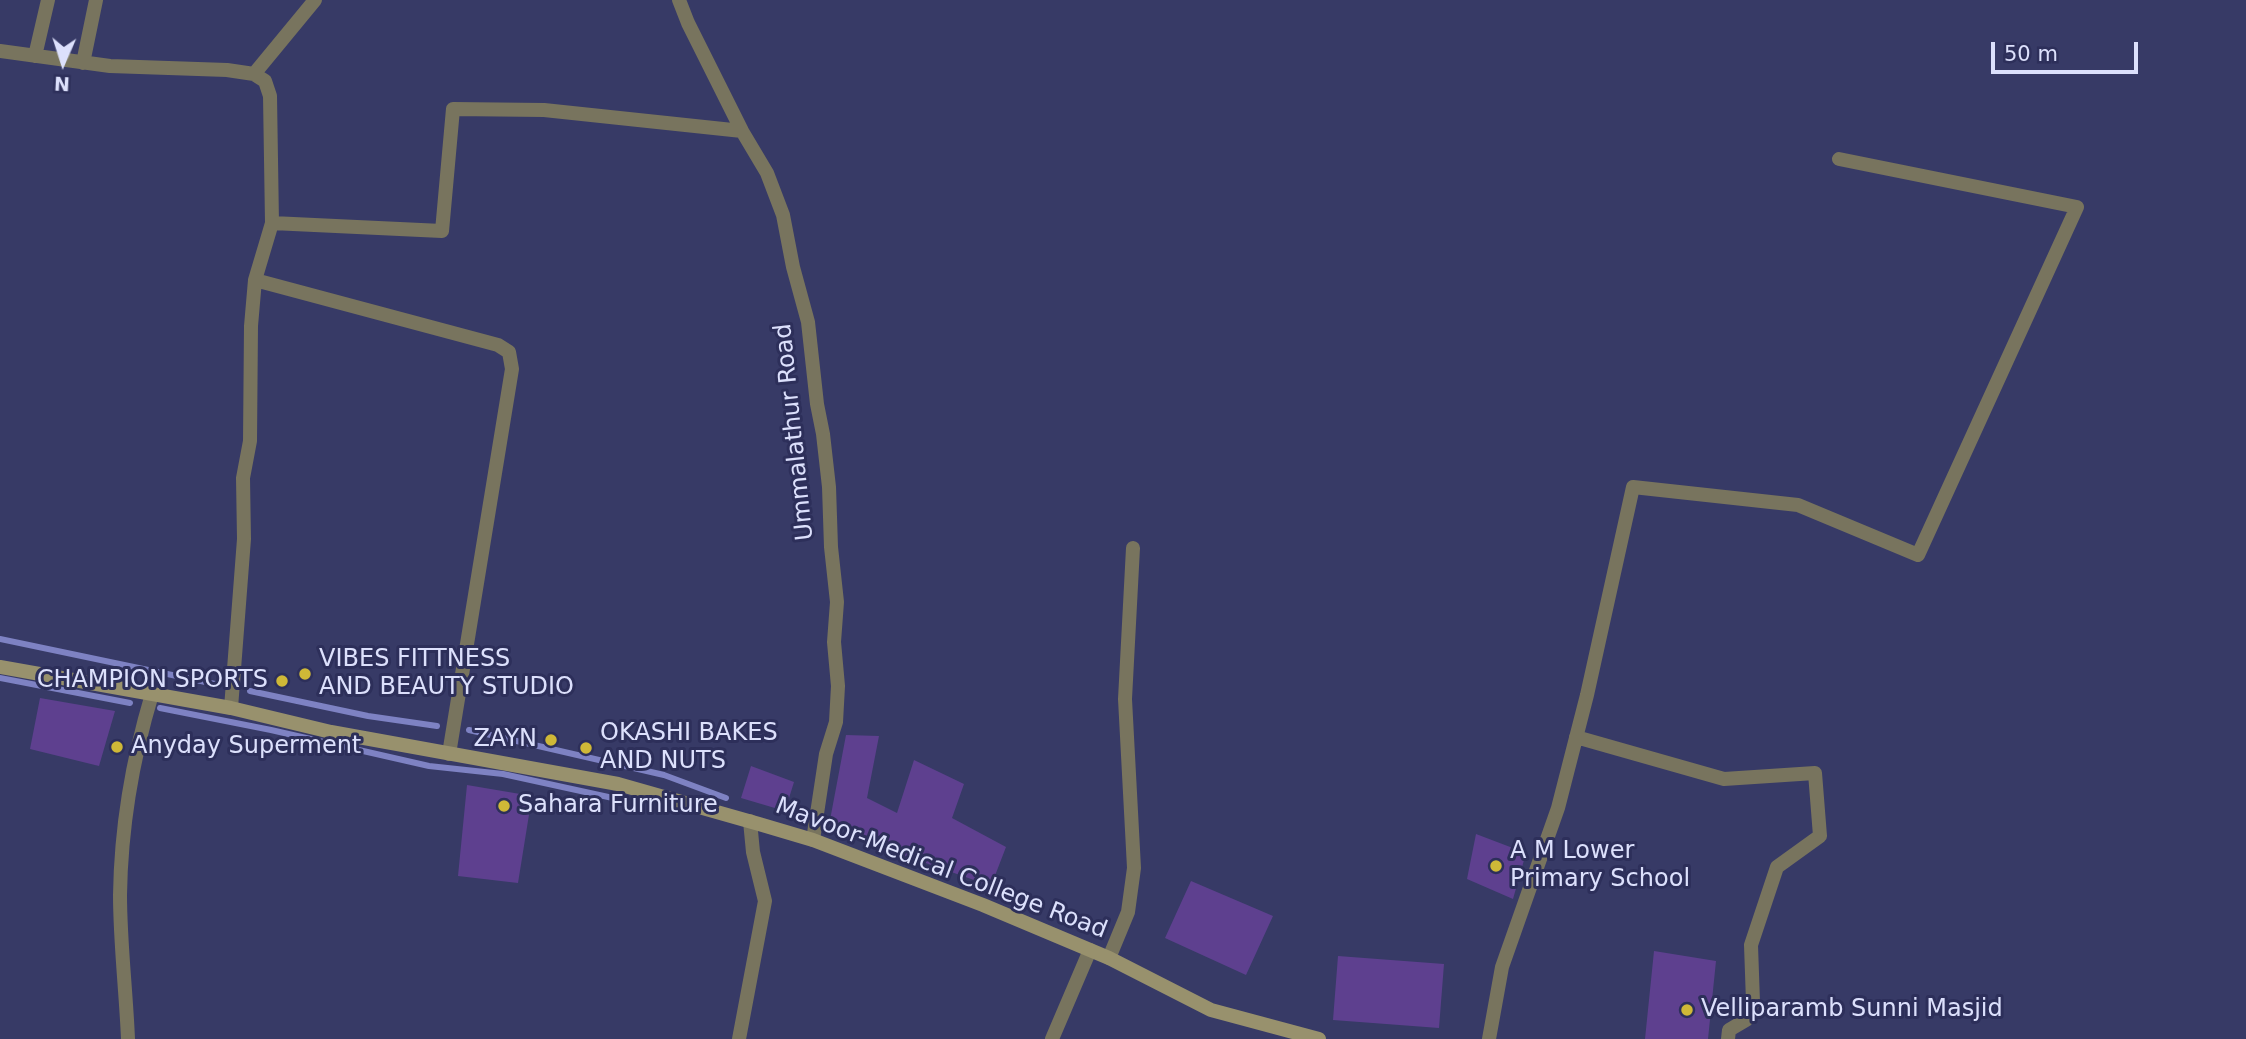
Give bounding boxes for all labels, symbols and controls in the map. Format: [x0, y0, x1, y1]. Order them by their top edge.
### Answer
north arrow [28, 28, 98, 98]
scale bar [1994, 28, 2141, 72]
text: 50 m [2004, 42, 2058, 66]
text: N [53, 73, 70, 95]
street label: Ummalathur Road [769, 322, 821, 542]
place label: VIBES FITTNESS AND BEAUTY STUDIO [319, 646, 574, 702]
marker: VIBES FITTNESS AND BEAUTY STUDIO [297, 666, 313, 682]
place label: CHAMPION SPORTS [37, 667, 268, 695]
marker: CHAMPION SPORTS [274, 673, 290, 689]
place label: OKASHI BAKES AND NUTS [600, 720, 778, 776]
place label: ZAYN [473, 726, 537, 754]
marker: ZAYN [543, 732, 559, 748]
place label: Anyday Superment [131, 733, 361, 761]
marker: Anyday Superment [109, 739, 125, 755]
marker: OKASHI BAKES AND NUTS [578, 740, 594, 756]
place label: Sahara Furniture [518, 792, 718, 820]
street label: Mavoor-Medical College Road [771, 792, 1111, 946]
marker: Sahara Furniture [496, 798, 512, 814]
place label: A M Lower Primary School [1510, 838, 1690, 894]
marker: A M Lower Primary School [1488, 858, 1504, 874]
place label: Velliparamb Sunni Masjid [1701, 996, 2003, 1024]
marker: Velliparamb Sunni Masjid [1679, 1002, 1695, 1018]

